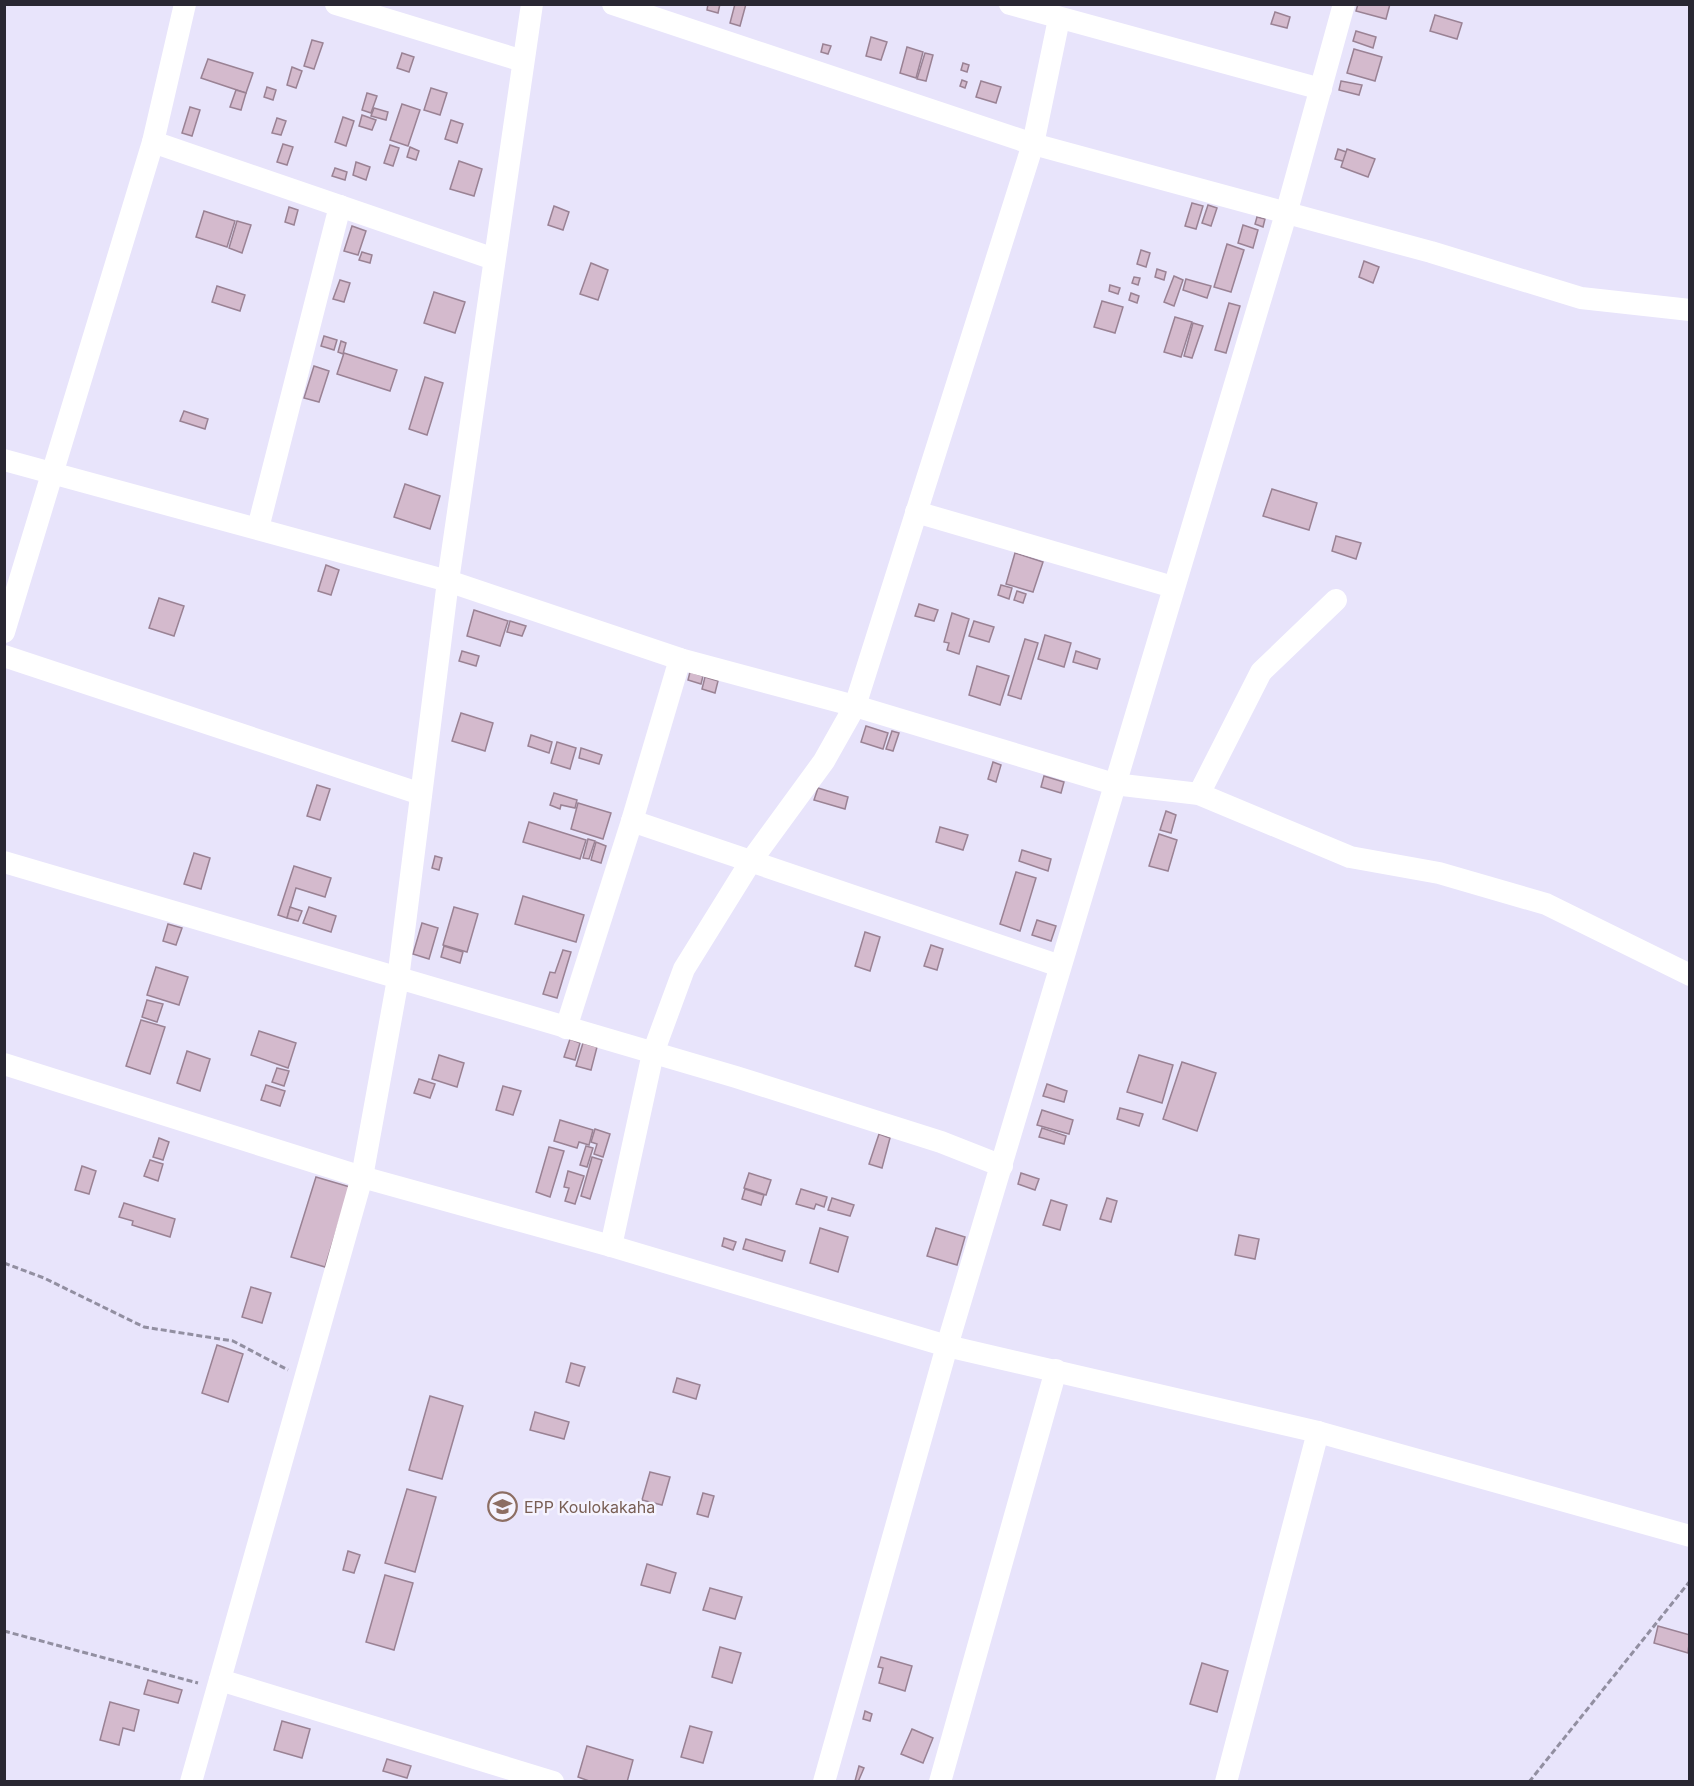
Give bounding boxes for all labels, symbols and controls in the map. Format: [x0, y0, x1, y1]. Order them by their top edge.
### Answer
school or university icon: EPP Koulokakaha [487, 1491, 519, 1523]
place label: EPP Koulokakaha [524, 1497, 655, 1517]

